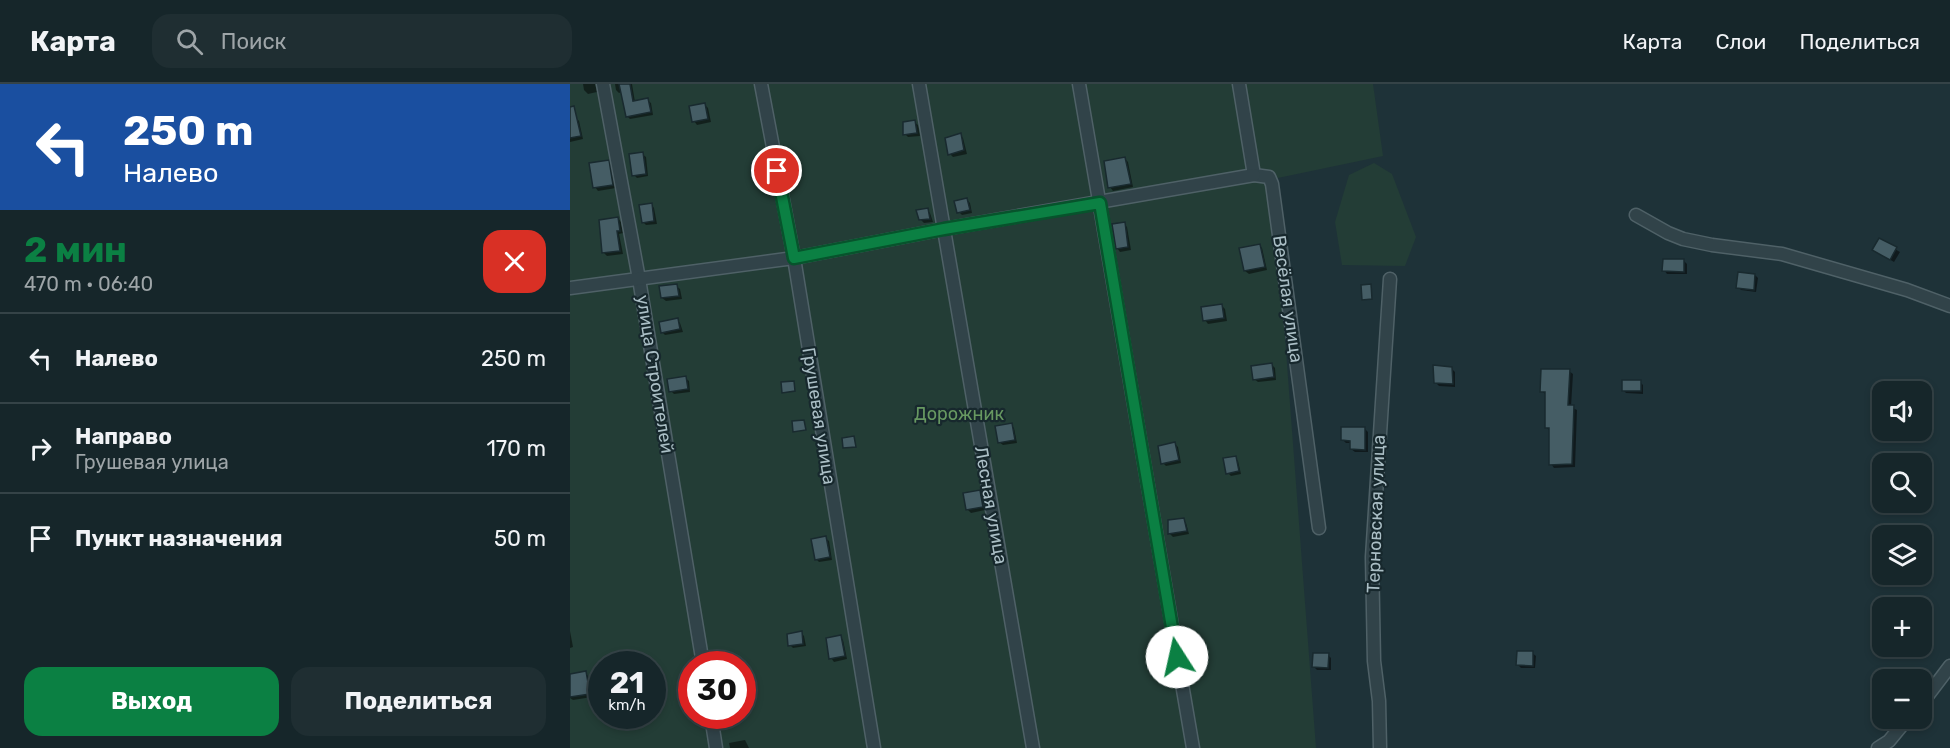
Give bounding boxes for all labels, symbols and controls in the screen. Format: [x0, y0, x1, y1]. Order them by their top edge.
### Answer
search box [152, 14, 572, 68]
text: Карта [30, 25, 116, 58]
icon: search [173, 25, 206, 58]
text: Поиск [221, 28, 286, 55]
text: Карта [1622, 29, 1682, 54]
text: Слои [1715, 29, 1766, 54]
text: Поделиться [1799, 29, 1920, 54]
text: 250 m [123, 106, 253, 156]
icon: left [24, 108, 102, 186]
pin [751, 145, 802, 196]
icon: arrive [760, 154, 793, 187]
text: Налево [123, 157, 219, 189]
text: 2 мин [24, 228, 127, 271]
button: close [483, 230, 546, 293]
street label: Весёлая улица [1268, 234, 1308, 364]
text: 470 m · 06:40 [24, 272, 153, 296]
street label: улица Строителей [632, 293, 678, 455]
icon: left [24, 342, 57, 375]
text: Налево [75, 345, 158, 372]
text: 250 m [481, 345, 546, 372]
street label: Грушевая улица [797, 346, 841, 486]
map controls [1872, 381, 1932, 729]
button: sound [1872, 381, 1932, 441]
park label: Дорожник [914, 403, 1004, 425]
text: Направо [75, 423, 172, 450]
icon: right [24, 432, 57, 465]
text: 170 m [486, 435, 546, 462]
street label: Терновская улица [1362, 435, 1390, 593]
street label: Лесная улица [970, 444, 1012, 566]
text: Грушевая улица [75, 450, 229, 474]
button: search [1872, 453, 1932, 513]
icon: arrive [24, 522, 57, 555]
text: Пункт назначения [75, 525, 283, 552]
text: 50 m [494, 525, 546, 552]
button: layers [1872, 525, 1932, 585]
button: + [1872, 597, 1932, 657]
position arrow [1145, 625, 1209, 689]
speed limit sign: 30 [678, 651, 756, 729]
text: 21 [610, 665, 644, 701]
button: Выход [24, 667, 279, 736]
button: Поделиться [291, 667, 546, 736]
button: − [1872, 669, 1932, 729]
text: km/h [608, 696, 646, 714]

